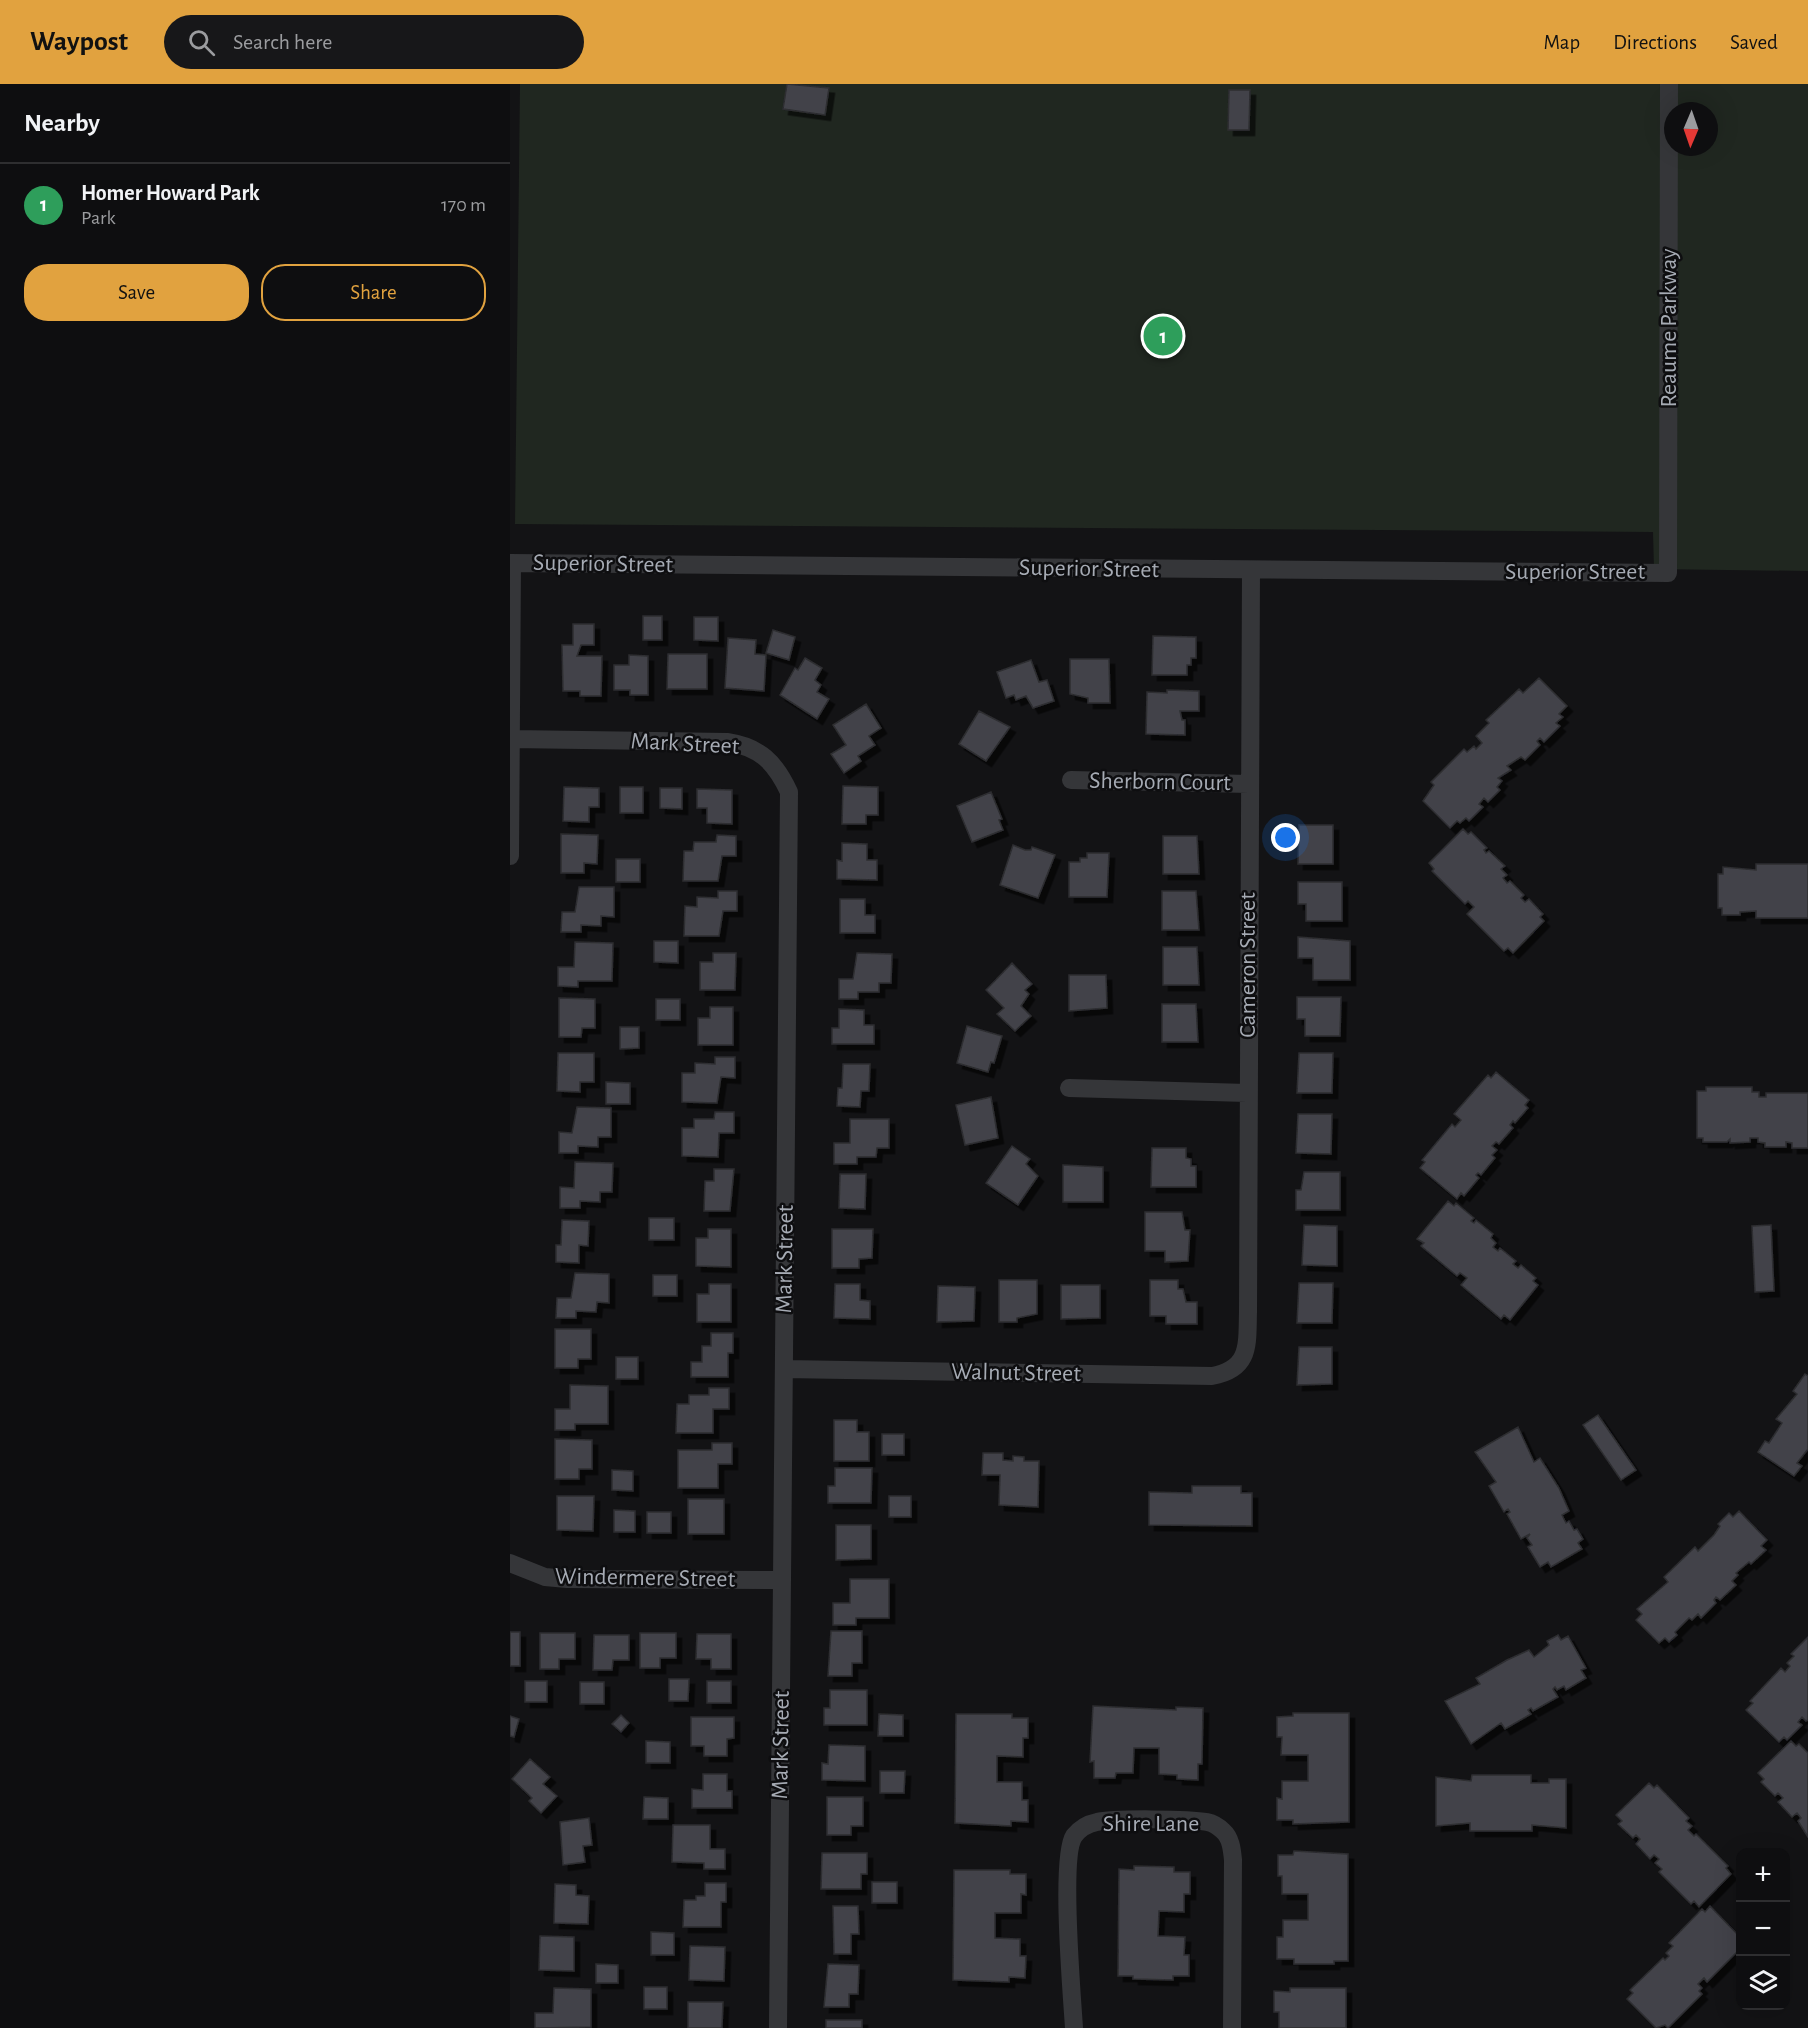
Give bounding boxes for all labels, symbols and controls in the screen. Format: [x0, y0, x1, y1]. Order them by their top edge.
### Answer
search box [164, 15, 584, 69]
icon: search [185, 26, 218, 59]
text: Waypost [30, 28, 128, 56]
text: Search here [233, 31, 333, 53]
text: Map [1544, 32, 1580, 53]
text: Directions [1613, 32, 1697, 53]
text: Saved [1730, 32, 1778, 53]
north arrow [1664, 102, 1718, 156]
text: Nearby [24, 110, 100, 136]
text: Homer Howard Park [81, 182, 260, 204]
text: 1 [40, 195, 47, 215]
text: 170 m [441, 195, 486, 215]
text: Park [81, 208, 116, 228]
street label: Reaume Parkway [1657, 248, 1681, 408]
button: Save [24, 264, 249, 321]
button: Share [261, 264, 486, 321]
pin: 1 [1144, 314, 1182, 358]
street label: Superior Street [533, 551, 674, 577]
street label: Superior Street [1019, 556, 1160, 582]
street label: Superior Street [1505, 560, 1645, 584]
street label: Mark Street [630, 729, 740, 759]
street label: Sherborn Court [1089, 769, 1231, 795]
your location [1271, 823, 1300, 852]
street label: Cameron Street [1236, 892, 1260, 1038]
street label: Mark Street [772, 1204, 798, 1314]
street label: Walnut Street [951, 1360, 1081, 1386]
street label: Windermere Street [555, 1564, 736, 1592]
street label: Mark Street [768, 1690, 794, 1800]
street label: Shire Lane [1103, 1812, 1199, 1836]
map controls [1736, 1848, 1790, 2010]
button: + [1736, 1848, 1790, 1902]
button: − [1736, 1902, 1790, 1956]
button: layers [1736, 1956, 1790, 2010]

